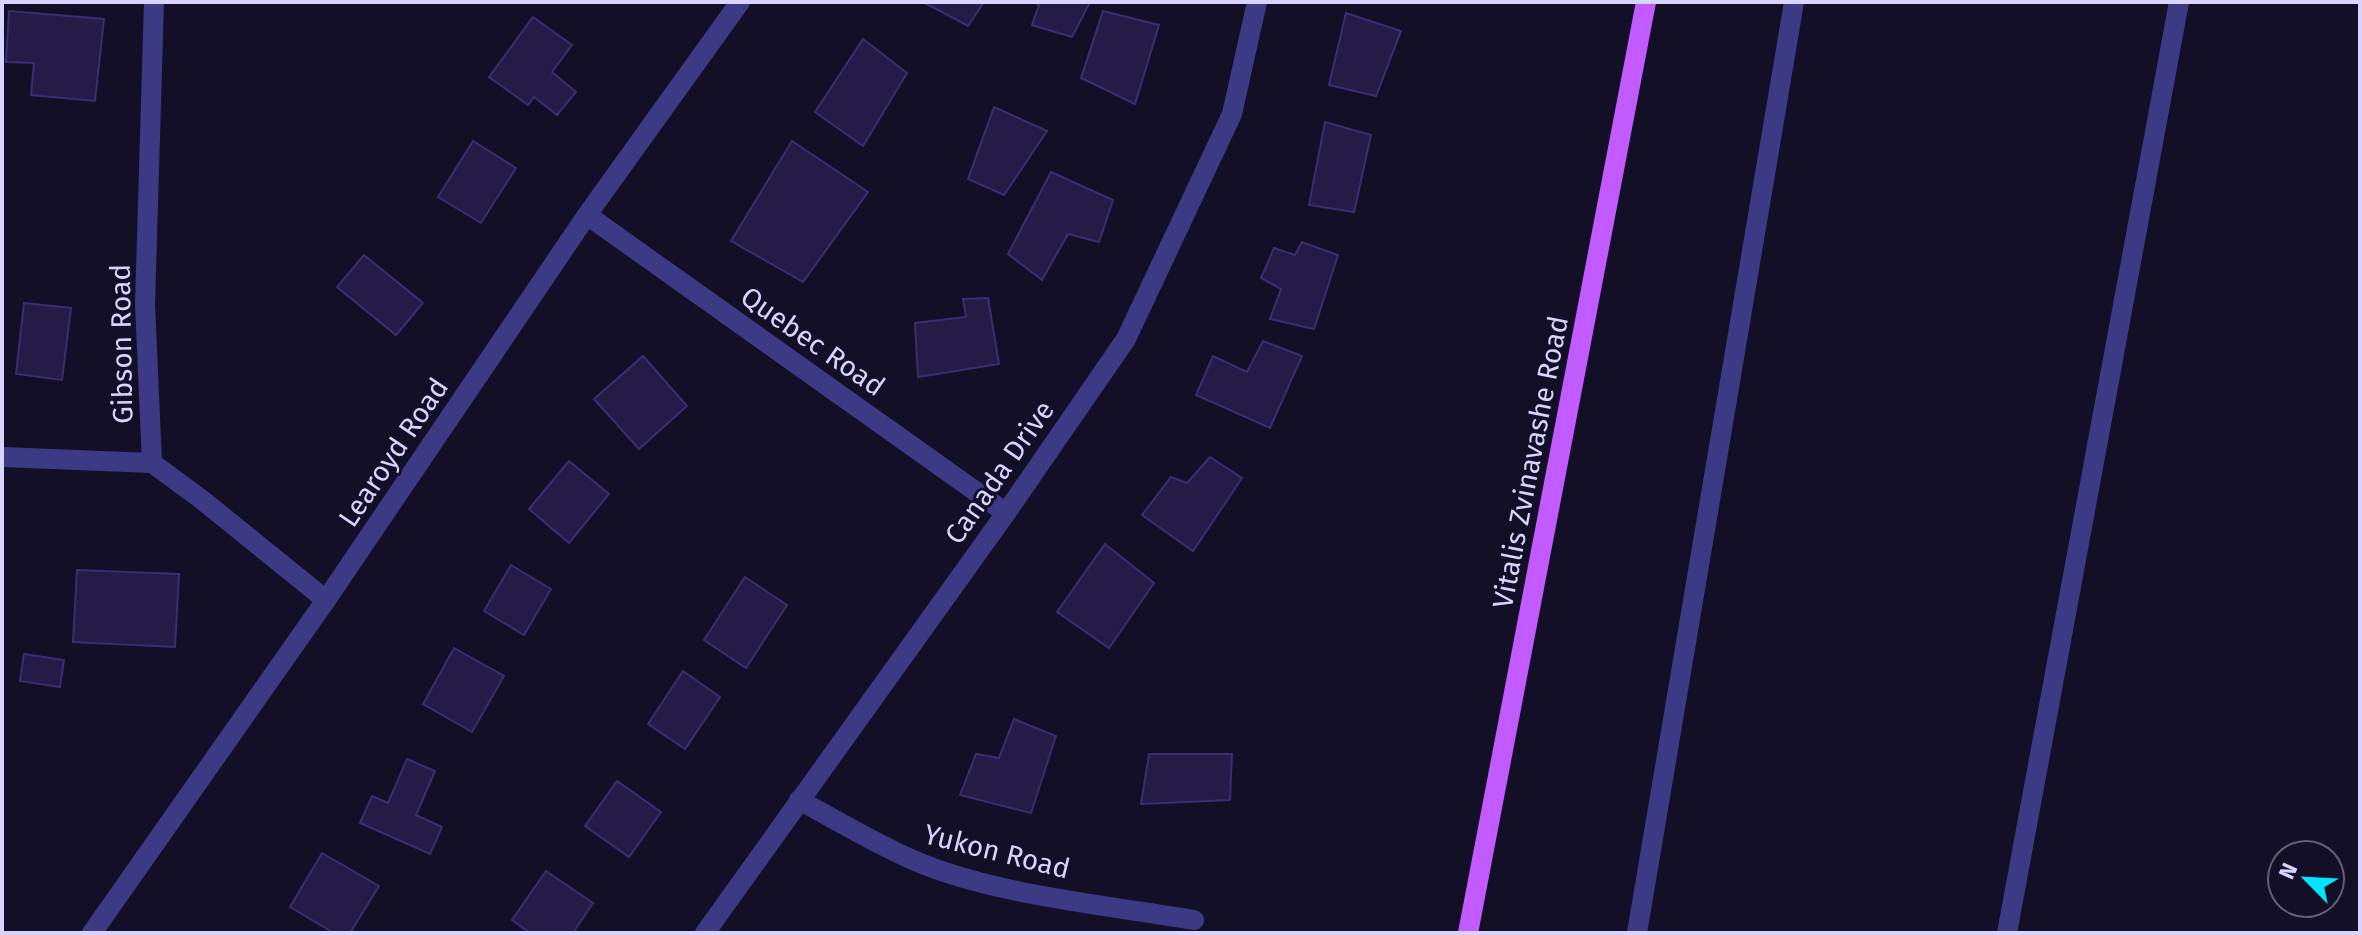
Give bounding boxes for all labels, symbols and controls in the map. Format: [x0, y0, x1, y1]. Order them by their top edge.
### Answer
street label: Gibson Road [104, 264, 139, 424]
street label: Quebec Road [734, 280, 891, 403]
street label: Vitalis Zvinavashe Road [1486, 313, 1575, 611]
street label: Learoyd Road [332, 372, 455, 533]
street label: Canada Drive [938, 394, 1061, 550]
street label: Yukon Road [921, 817, 1073, 886]
north arrow [2266, 839, 2346, 919]
text: N [2273, 859, 2303, 883]

